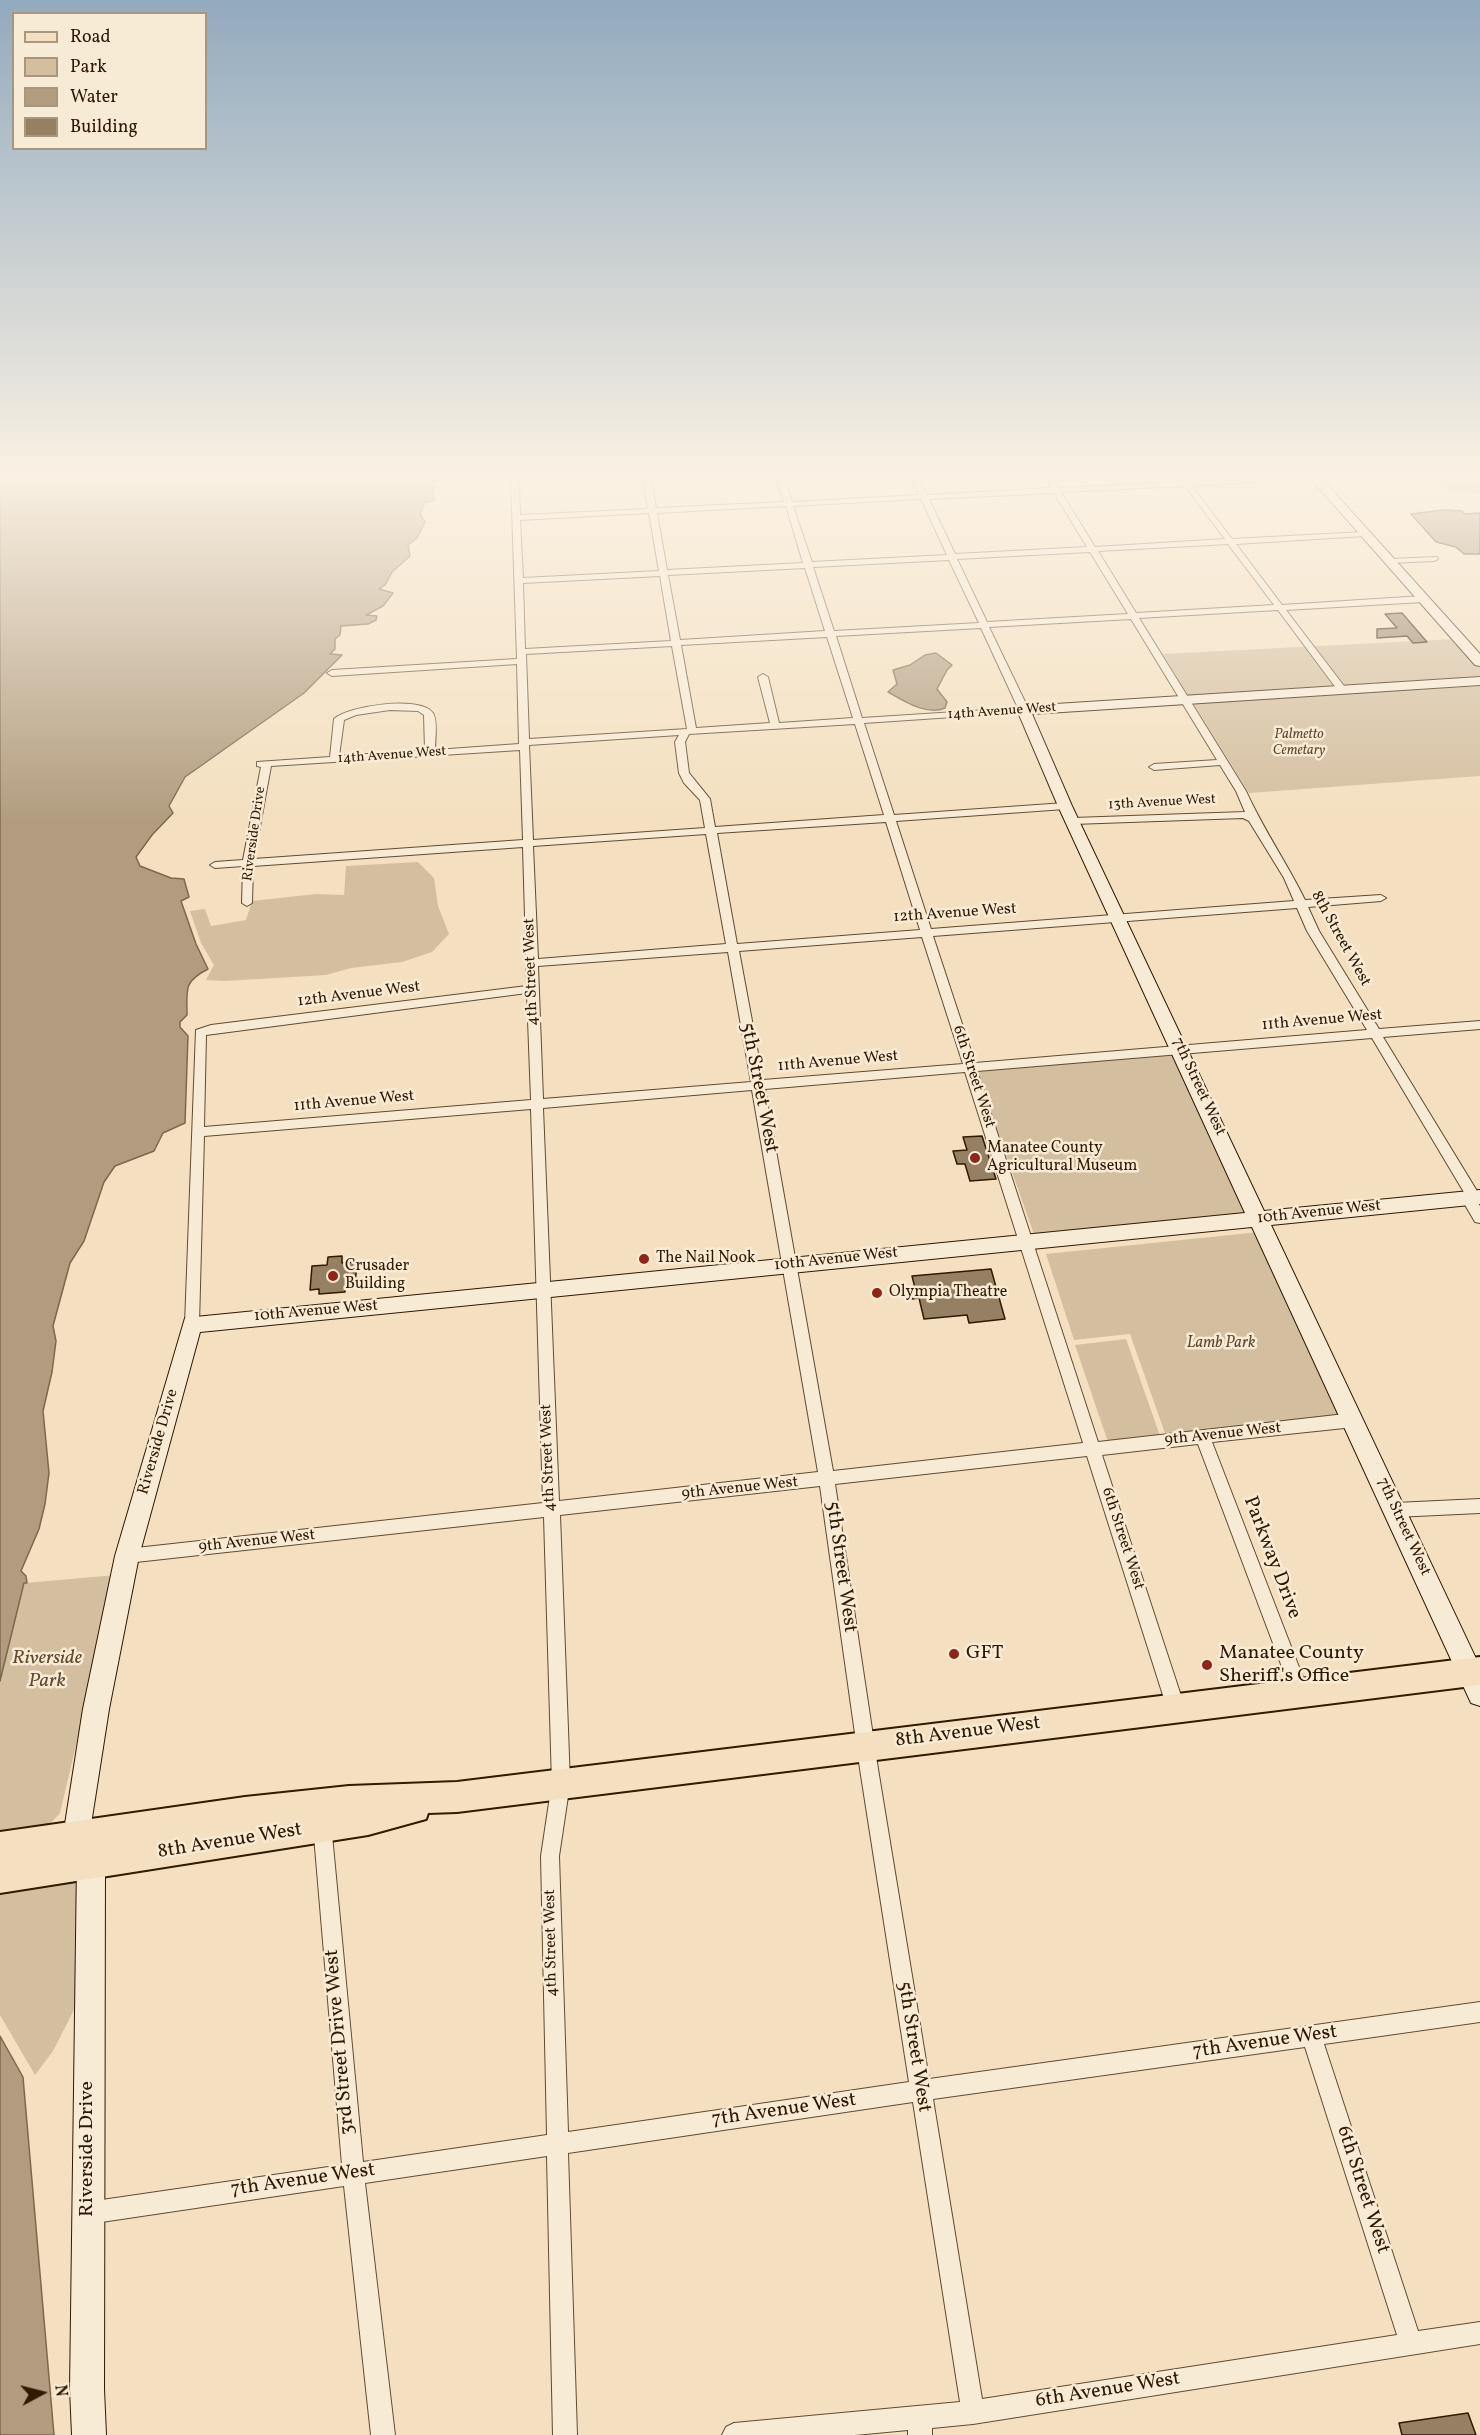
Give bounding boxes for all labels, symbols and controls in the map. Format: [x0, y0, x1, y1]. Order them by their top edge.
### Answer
legend [12, 12, 207, 150]
text: Road [70, 25, 111, 50]
text: Park [70, 55, 107, 80]
text: Water [70, 85, 118, 110]
text: Building [70, 115, 138, 140]
street label: 14th Avenue West [947, 700, 1057, 724]
park label: Palmetto Cemetary [1273, 727, 1325, 760]
street label: 14th Avenue West [337, 744, 447, 768]
street label: Riverside Drive [240, 786, 270, 882]
street label: 13th Avenue West [1108, 792, 1216, 814]
street label: 8th Street West [1306, 888, 1374, 990]
street label: 12th Avenue West [893, 900, 1017, 928]
street label: 4th Street West [521, 918, 543, 1026]
street label: 12th Avenue West [297, 978, 421, 1012]
street label: 11th Avenue West [1261, 1006, 1383, 1036]
street label: 5th Street West [734, 1021, 782, 1155]
street label: 6th Street West [947, 1023, 999, 1131]
street label: 7th Street West [1167, 1035, 1229, 1139]
street label: 11th Avenue West [777, 1047, 899, 1077]
street label: 11th Avenue West [293, 1087, 415, 1117]
place label: Manatee County Agricultural Museum [987, 1139, 1137, 1177]
marker: Manatee County Agricultural Museum [968, 1151, 982, 1165]
street label: 10th Avenue West [1256, 1197, 1382, 1229]
street label: 10th Avenue West [773, 1244, 899, 1276]
place label: The Nail Nook [656, 1249, 755, 1269]
marker: The Nail Nook [637, 1252, 651, 1266]
place label: Crusader Building [345, 1257, 409, 1295]
marker: Crusader Building [326, 1269, 340, 1283]
place label: Olympia Theatre [889, 1283, 1007, 1303]
marker: Olympia Theatre [870, 1286, 884, 1300]
street label: 10th Avenue West [253, 1297, 379, 1327]
park label: Lamb Park [1187, 1334, 1255, 1354]
street label: Riverside Drive [135, 1387, 183, 1497]
street label: 4th Street West [538, 1404, 560, 1512]
street label: 9th Avenue West [1164, 1419, 1282, 1451]
street label: 9th Avenue West [681, 1473, 799, 1505]
street label: 7th Street West [1372, 1475, 1434, 1579]
street label: 6th Street West [1096, 1485, 1148, 1593]
street label: Parkway Drive [1237, 1493, 1305, 1623]
street label: 5th Street West [819, 1500, 861, 1634]
street label: 9th Avenue West [198, 1526, 316, 1558]
place label: GFT [966, 1642, 1004, 1666]
place label: Manatee County Sheriff's Office [1219, 1642, 1364, 1689]
park label: Riverside Park [12, 1647, 82, 1694]
marker: GFT [947, 1647, 961, 1661]
marker: Manatee County Sheriff's Office [1200, 1658, 1214, 1672]
street label: 8th Avenue West [894, 1712, 1042, 1754]
street label: 8th Avenue West [156, 1819, 304, 1865]
street label: 4th Street West [541, 1889, 563, 1997]
street label: 3rd Street Drive West [321, 1948, 361, 2136]
street label: 5th Street West [891, 1980, 935, 2114]
street label: 7th Avenue West [1191, 2021, 1339, 2065]
street label: Riverside Drive [76, 2081, 100, 2217]
street label: 7th Avenue West [710, 2089, 858, 2133]
street label: 6th Street West [1330, 2123, 1394, 2257]
street label: 7th Avenue West [229, 2159, 377, 2203]
north arrow [12, 2363, 72, 2423]
street label: 6th Avenue West [1034, 2368, 1182, 2414]
text: N [48, 2384, 71, 2398]

